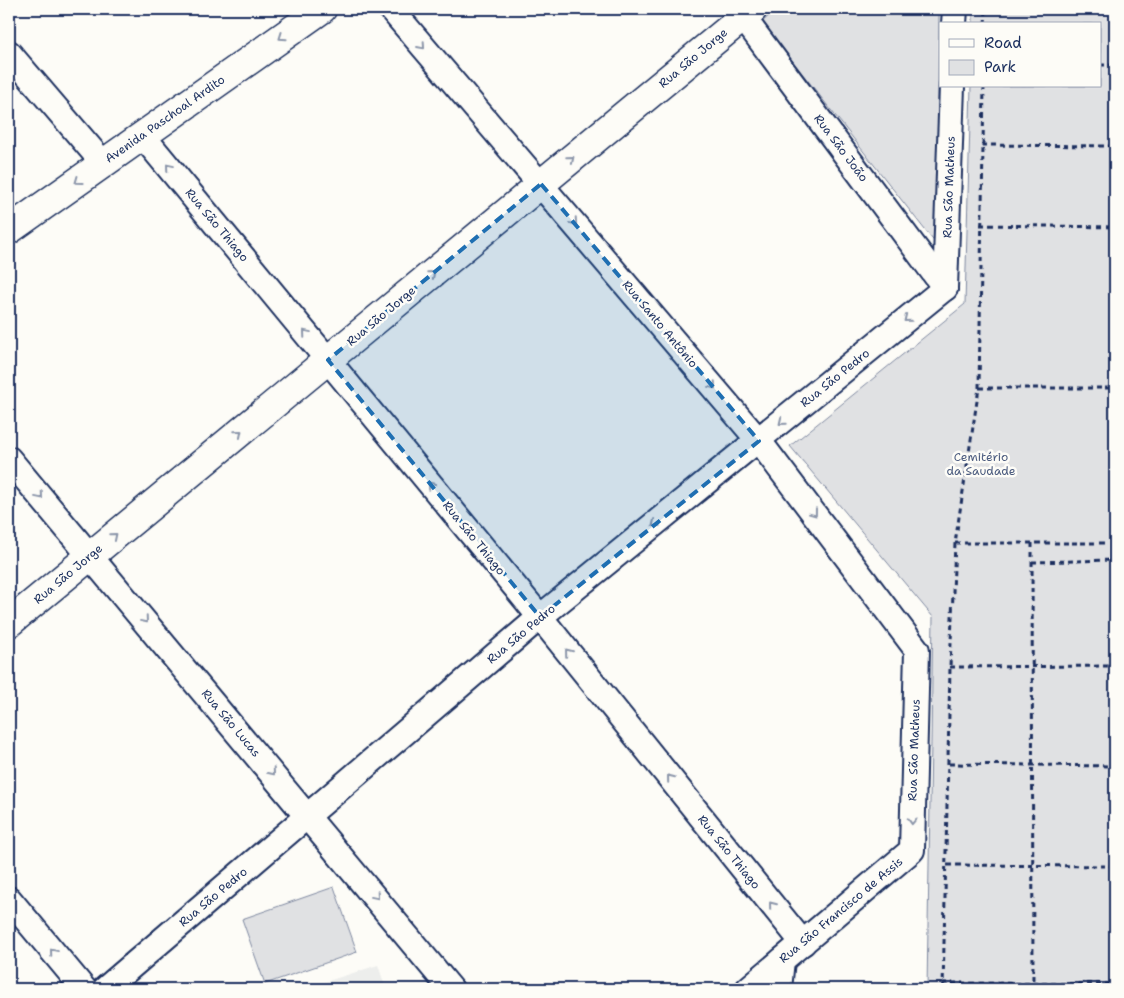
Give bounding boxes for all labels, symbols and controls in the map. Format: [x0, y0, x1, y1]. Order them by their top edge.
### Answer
legend [939, 22, 1102, 88]
street label: Rua São Jorge [655, 24, 731, 92]
one-way arrow [279, 31, 288, 40]
text: Road [984, 33, 1022, 53]
one-way arrow [417, 40, 426, 49]
text: Park [984, 57, 1016, 77]
street label: Avenida Paschoal Ardito [102, 71, 228, 167]
street label: Rua São João [810, 111, 872, 185]
street label: Rua São Matheus [939, 136, 959, 238]
one-way arrow [565, 156, 574, 165]
one-way arrow [166, 164, 174, 173]
one-way arrow [75, 175, 84, 183]
street label: Rua São Thiago [182, 185, 252, 265]
one-way arrow [568, 217, 577, 226]
one-way arrow [426, 270, 435, 279]
street label: Rua Santo Antônio [619, 277, 701, 371]
street label: Rua São Jorge [343, 282, 419, 350]
one-way arrow [904, 314, 913, 323]
one-way arrow [302, 329, 311, 338]
street label: Rua São Pedro [797, 345, 873, 411]
one-way arrow [707, 381, 716, 390]
one-way arrow [778, 417, 787, 426]
one-way arrow [233, 430, 242, 439]
park label: Cemitério da Saudade [946, 449, 1016, 479]
one-way arrow [429, 482, 437, 491]
one-way arrow [35, 490, 43, 499]
street label: Rua São Thiago [439, 498, 509, 578]
one-way arrow [808, 507, 817, 517]
one-way arrow [652, 519, 661, 528]
one-way arrow [108, 533, 117, 542]
street label: Rua São Jorge [30, 540, 106, 608]
street label: Rua São Pedro [483, 601, 559, 667]
one-way arrow [139, 614, 148, 623]
one-way arrow [565, 649, 573, 658]
street label: Rua São Lucas [198, 686, 264, 760]
street label: Rua São Matheus [904, 699, 924, 801]
one-way arrow [266, 766, 274, 775]
one-way arrow [666, 775, 675, 784]
street label: Rua São Thiago [694, 812, 764, 892]
one-way arrow [907, 818, 918, 826]
street label: Rua São Francisco de Assis [776, 853, 906, 967]
street label: Rua São Pedro [175, 864, 251, 930]
one-way arrow [370, 891, 379, 900]
one-way arrow [770, 902, 778, 911]
one-way arrow [50, 949, 59, 958]

